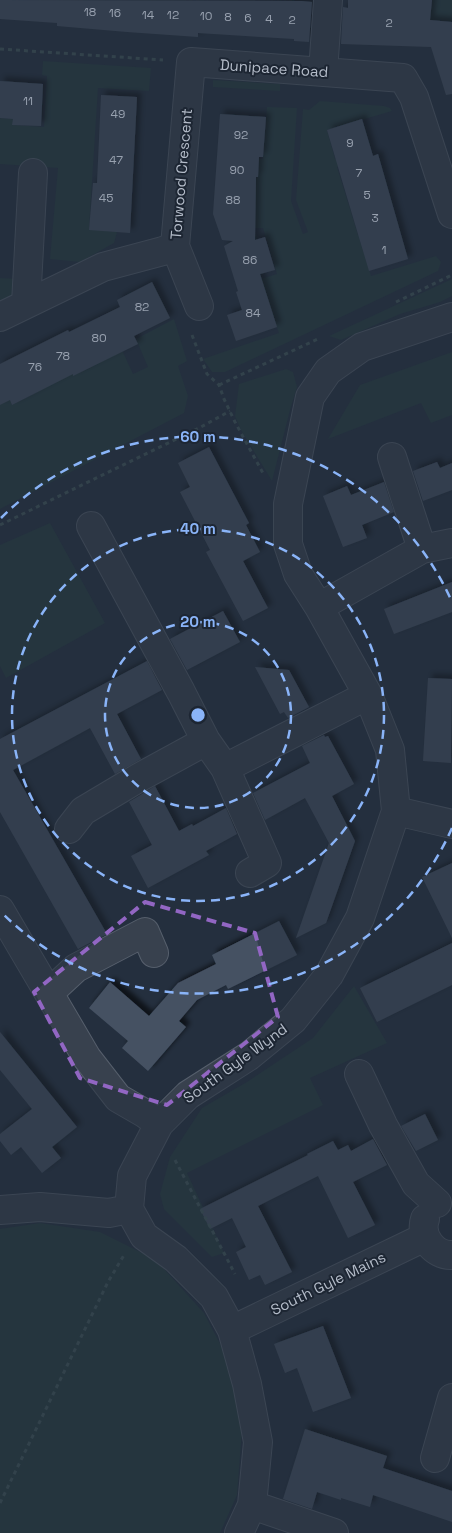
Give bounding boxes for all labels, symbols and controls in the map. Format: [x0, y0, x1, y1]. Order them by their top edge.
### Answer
house number: 18 [84, 4, 96, 20]
house number: 16 [109, 5, 121, 21]
house number: 14 [142, 7, 155, 23]
house number: 12 [167, 7, 179, 23]
house number: 10 [200, 8, 212, 24]
house number: 8 [224, 9, 232, 25]
house number: 6 [244, 10, 252, 26]
house number: 4 [265, 11, 273, 27]
house number: 2 [288, 12, 296, 28]
house number: 2 [385, 15, 393, 31]
street label: Dunipace Road [219, 55, 329, 81]
house number: 11 [23, 93, 33, 109]
house number: 49 [111, 106, 125, 122]
street label: Torwood Crescent [166, 107, 196, 240]
house number: 92 [234, 127, 248, 143]
house number: 9 [346, 135, 354, 151]
house number: 47 [109, 152, 123, 168]
house number: 90 [229, 162, 245, 178]
house number: 7 [356, 165, 363, 181]
house number: 5 [363, 187, 371, 203]
house number: 45 [99, 190, 113, 206]
house number: 88 [226, 192, 240, 208]
house number: 3 [371, 210, 379, 226]
house number: 1 [381, 242, 387, 258]
house number: 86 [243, 252, 257, 268]
house number: 82 [135, 299, 149, 315]
house number: 84 [246, 305, 261, 321]
house number: 80 [91, 330, 107, 346]
house number: 78 [56, 348, 70, 364]
house number: 76 [28, 359, 42, 375]
text: 60 m [180, 427, 216, 446]
text: 40 m [180, 519, 216, 538]
text: 20 m [180, 612, 216, 631]
centre of rings [189, 706, 207, 724]
street label: South Gyle Wynd [179, 1019, 291, 1107]
street label: South Gyle Mains [267, 1247, 389, 1319]

